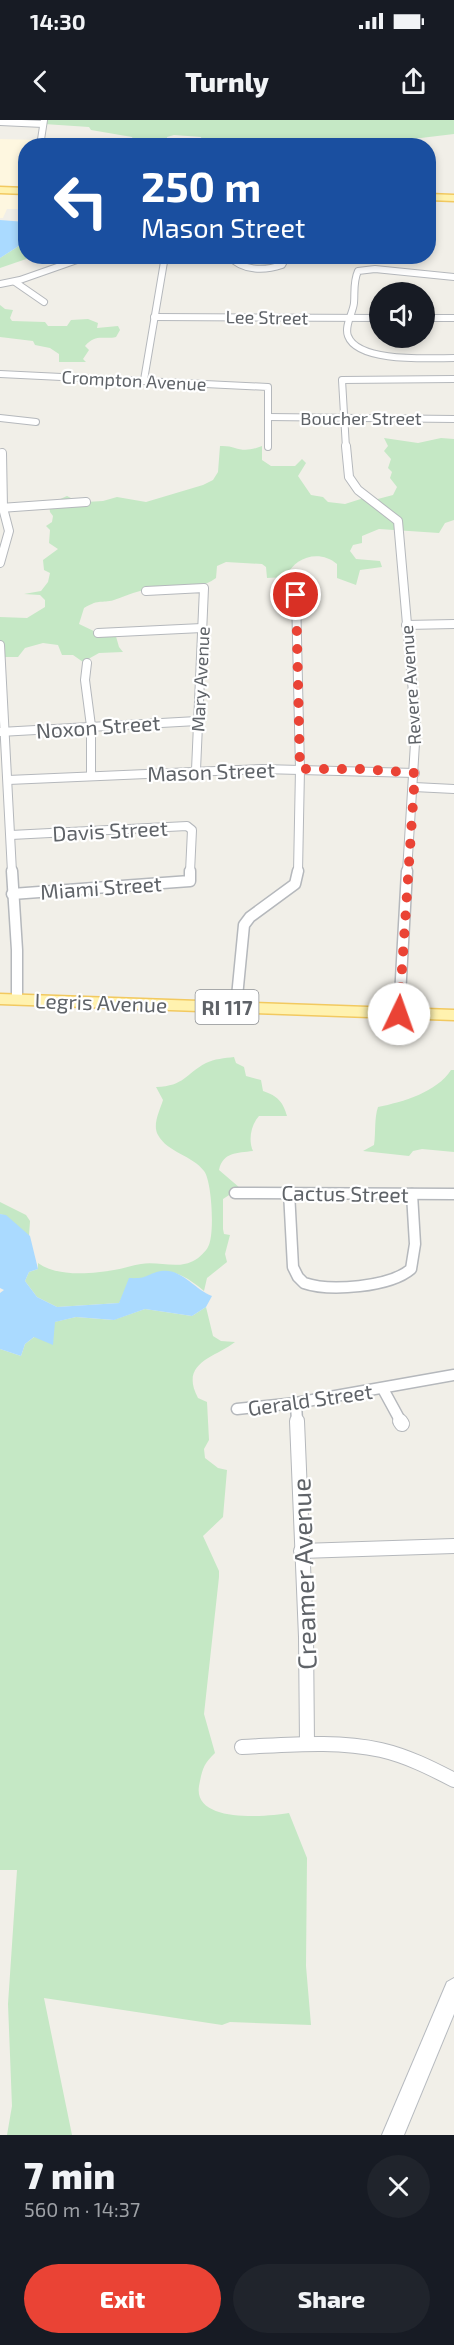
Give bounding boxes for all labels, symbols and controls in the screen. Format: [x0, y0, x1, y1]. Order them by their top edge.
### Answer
text: 14:30 [30, 8, 86, 34]
icon: back [24, 65, 57, 98]
text: Turnly [185, 65, 269, 97]
icon: share [397, 65, 430, 98]
text: 250 m [141, 160, 261, 210]
icon: left [42, 162, 120, 240]
text: Mason Street [141, 211, 305, 243]
map controls [369, 282, 435, 348]
button: sound [369, 282, 435, 348]
street label: Lee Street [226, 305, 309, 329]
street label: Crompton Avenue [61, 365, 207, 395]
street label: Boucher Street [300, 407, 422, 429]
pin [270, 569, 321, 620]
icon: arrive [279, 578, 312, 611]
street label: Revere Avenue [395, 624, 425, 746]
street label: Mary Avenue [186, 626, 214, 732]
street label: Noxon Street [35, 709, 161, 743]
street label: Mason Street [147, 756, 275, 786]
street label: Davis Street [52, 814, 168, 846]
street label: Miami Street [39, 870, 163, 904]
position arrow [367, 982, 431, 1046]
street label: Legris Avenue [34, 987, 168, 1017]
road number: RI 117 [196, 990, 258, 1024]
street label: Cactus Street [281, 1179, 409, 1207]
street label: Gerald Street [246, 1378, 374, 1420]
street label: Creamer Avenue [284, 1477, 322, 1671]
text: 7 min [24, 2153, 115, 2196]
button: close [367, 2155, 430, 2218]
text: 560 m · 14:37 [24, 2197, 140, 2221]
button: Exit [24, 2264, 221, 2333]
button: Share [233, 2264, 430, 2333]

